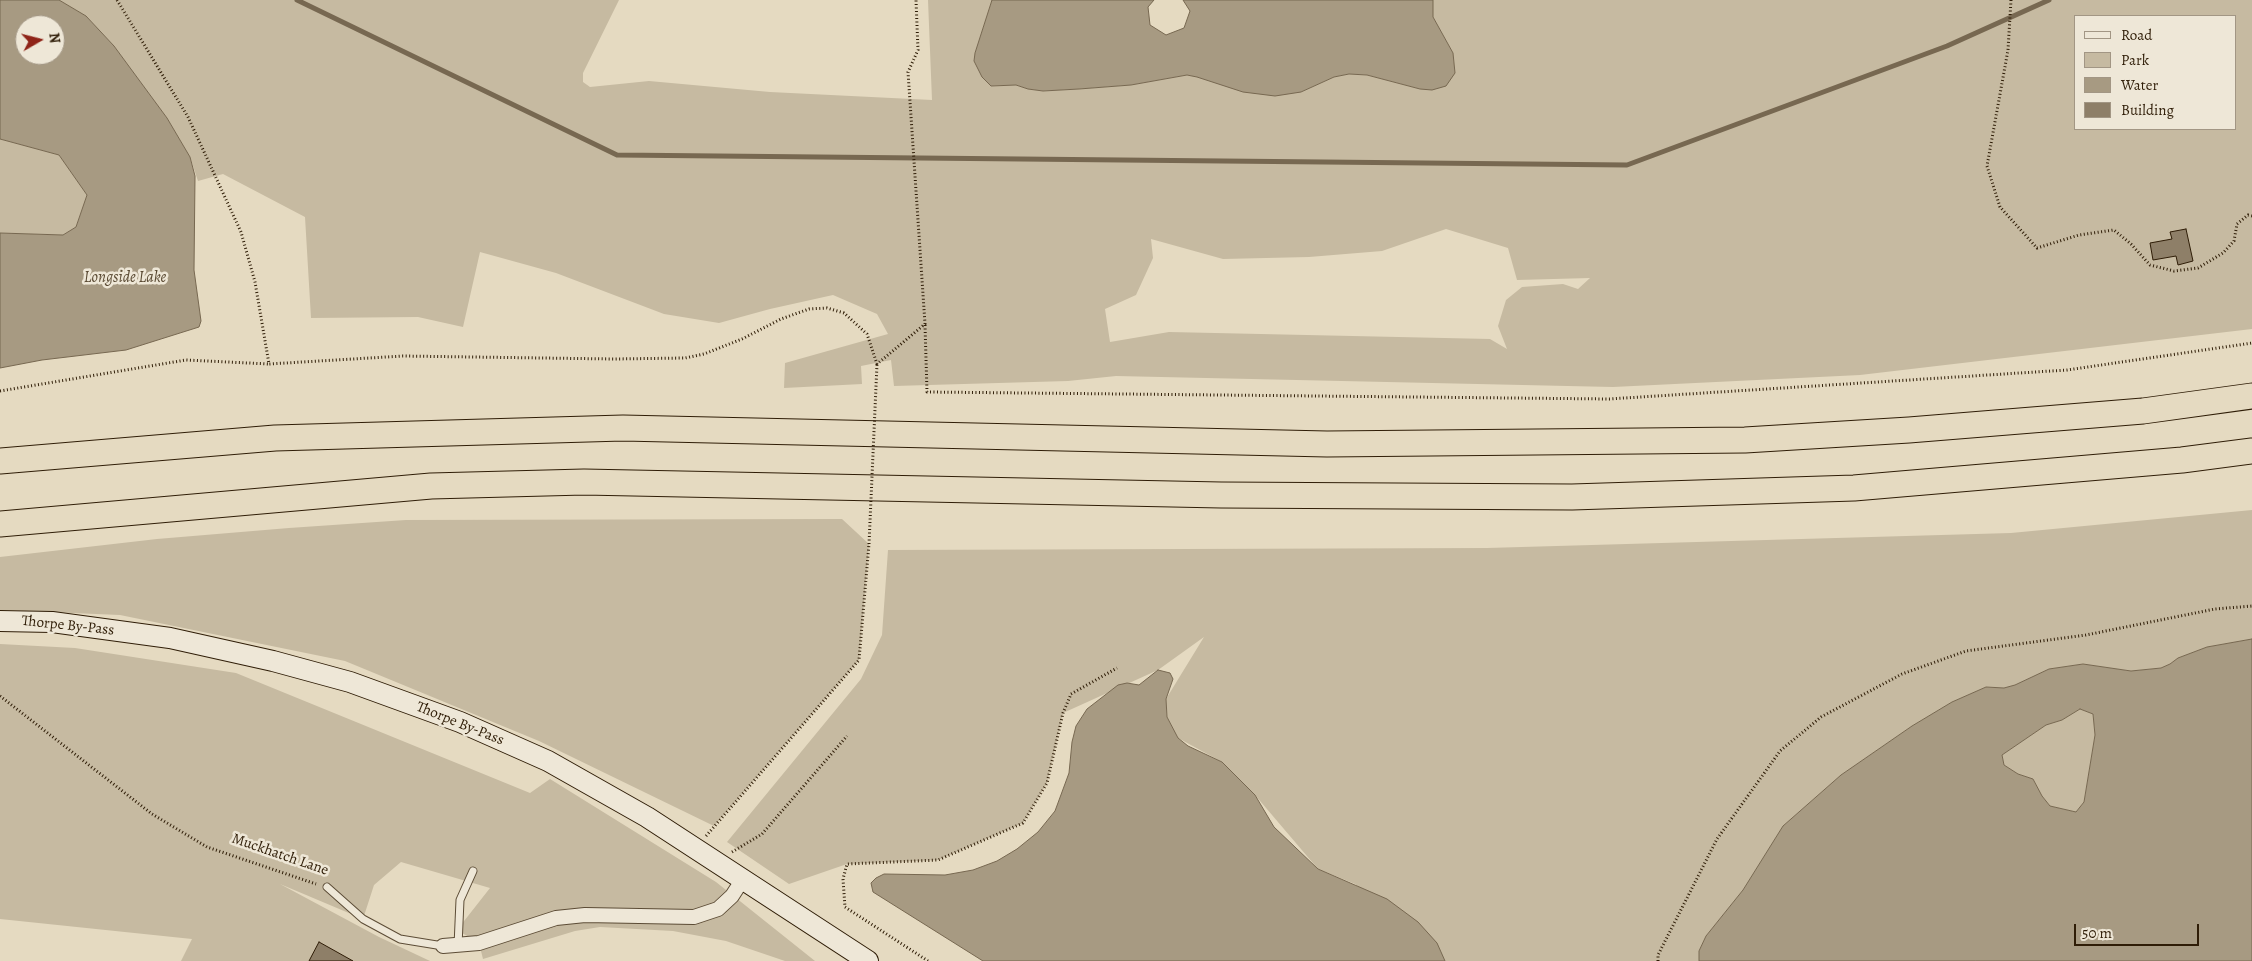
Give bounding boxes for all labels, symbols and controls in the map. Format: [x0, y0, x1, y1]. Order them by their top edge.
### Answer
north arrow [15, 15, 65, 65]
legend [2074, 15, 2237, 130]
text: Road [2121, 25, 2152, 45]
text: N [44, 32, 64, 44]
text: Park [2121, 50, 2149, 70]
text: Water [2121, 75, 2158, 95]
text: Building [2121, 100, 2174, 120]
water label: Longside Lake [84, 268, 166, 288]
street label: Thorpe By-Pass [21, 612, 115, 640]
street label: Thorpe By-Pass [414, 698, 506, 750]
street label: Muckhatch Lane [229, 830, 331, 880]
scale bar [2077, 914, 2202, 946]
text: 50 m [2082, 923, 2112, 943]

